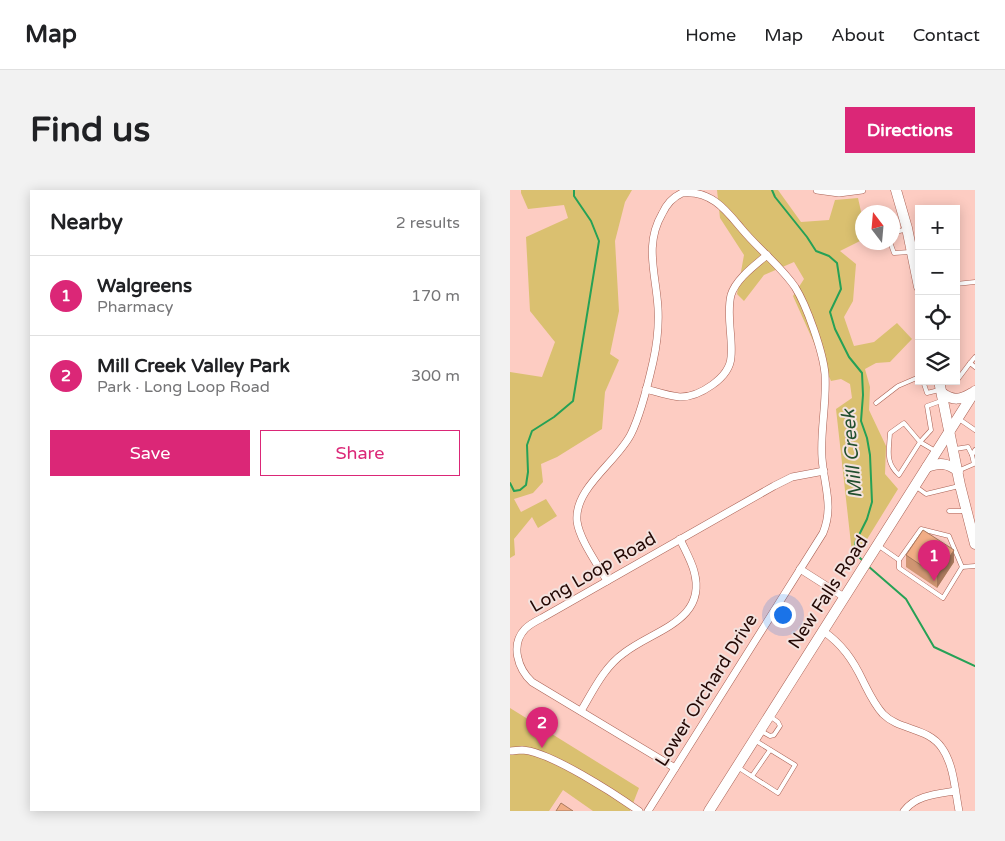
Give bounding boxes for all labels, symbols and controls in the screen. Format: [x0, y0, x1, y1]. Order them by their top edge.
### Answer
text: Map [25, 20, 77, 49]
text: Home [685, 24, 736, 46]
text: Map [764, 24, 803, 46]
text: About [831, 24, 885, 46]
text: Contact [913, 24, 980, 46]
button: Directions [845, 107, 975, 153]
text: Find us [30, 109, 150, 151]
north arrow [855, 205, 900, 250]
map controls [915, 205, 960, 385]
button: + [915, 205, 960, 250]
text: Nearby [50, 210, 123, 235]
text: 2 results [396, 213, 460, 233]
button: − [915, 250, 960, 295]
text: Walgreens [97, 275, 192, 297]
text: 1 [61, 286, 71, 306]
text: 170 m [411, 286, 460, 306]
button: locate [915, 295, 960, 340]
text: Pharmacy [97, 297, 173, 317]
button: layers [915, 340, 960, 385]
text: Mill Creek Valley Park [97, 355, 290, 377]
text: 2 [61, 366, 71, 386]
text: 300 m [411, 366, 460, 386]
text: Park · Long Loop Road [97, 377, 270, 397]
water label: Mill Creek [837, 407, 867, 499]
button: Save [50, 430, 250, 476]
button: Share [260, 430, 460, 476]
street label: Long Loop Road [526, 527, 660, 617]
street label: New Falls Road [783, 531, 873, 653]
pin: 1 [918, 540, 950, 581]
your location [770, 602, 796, 628]
street label: Lower Orchard Drive [650, 610, 762, 770]
pin: 2 [526, 707, 558, 748]

